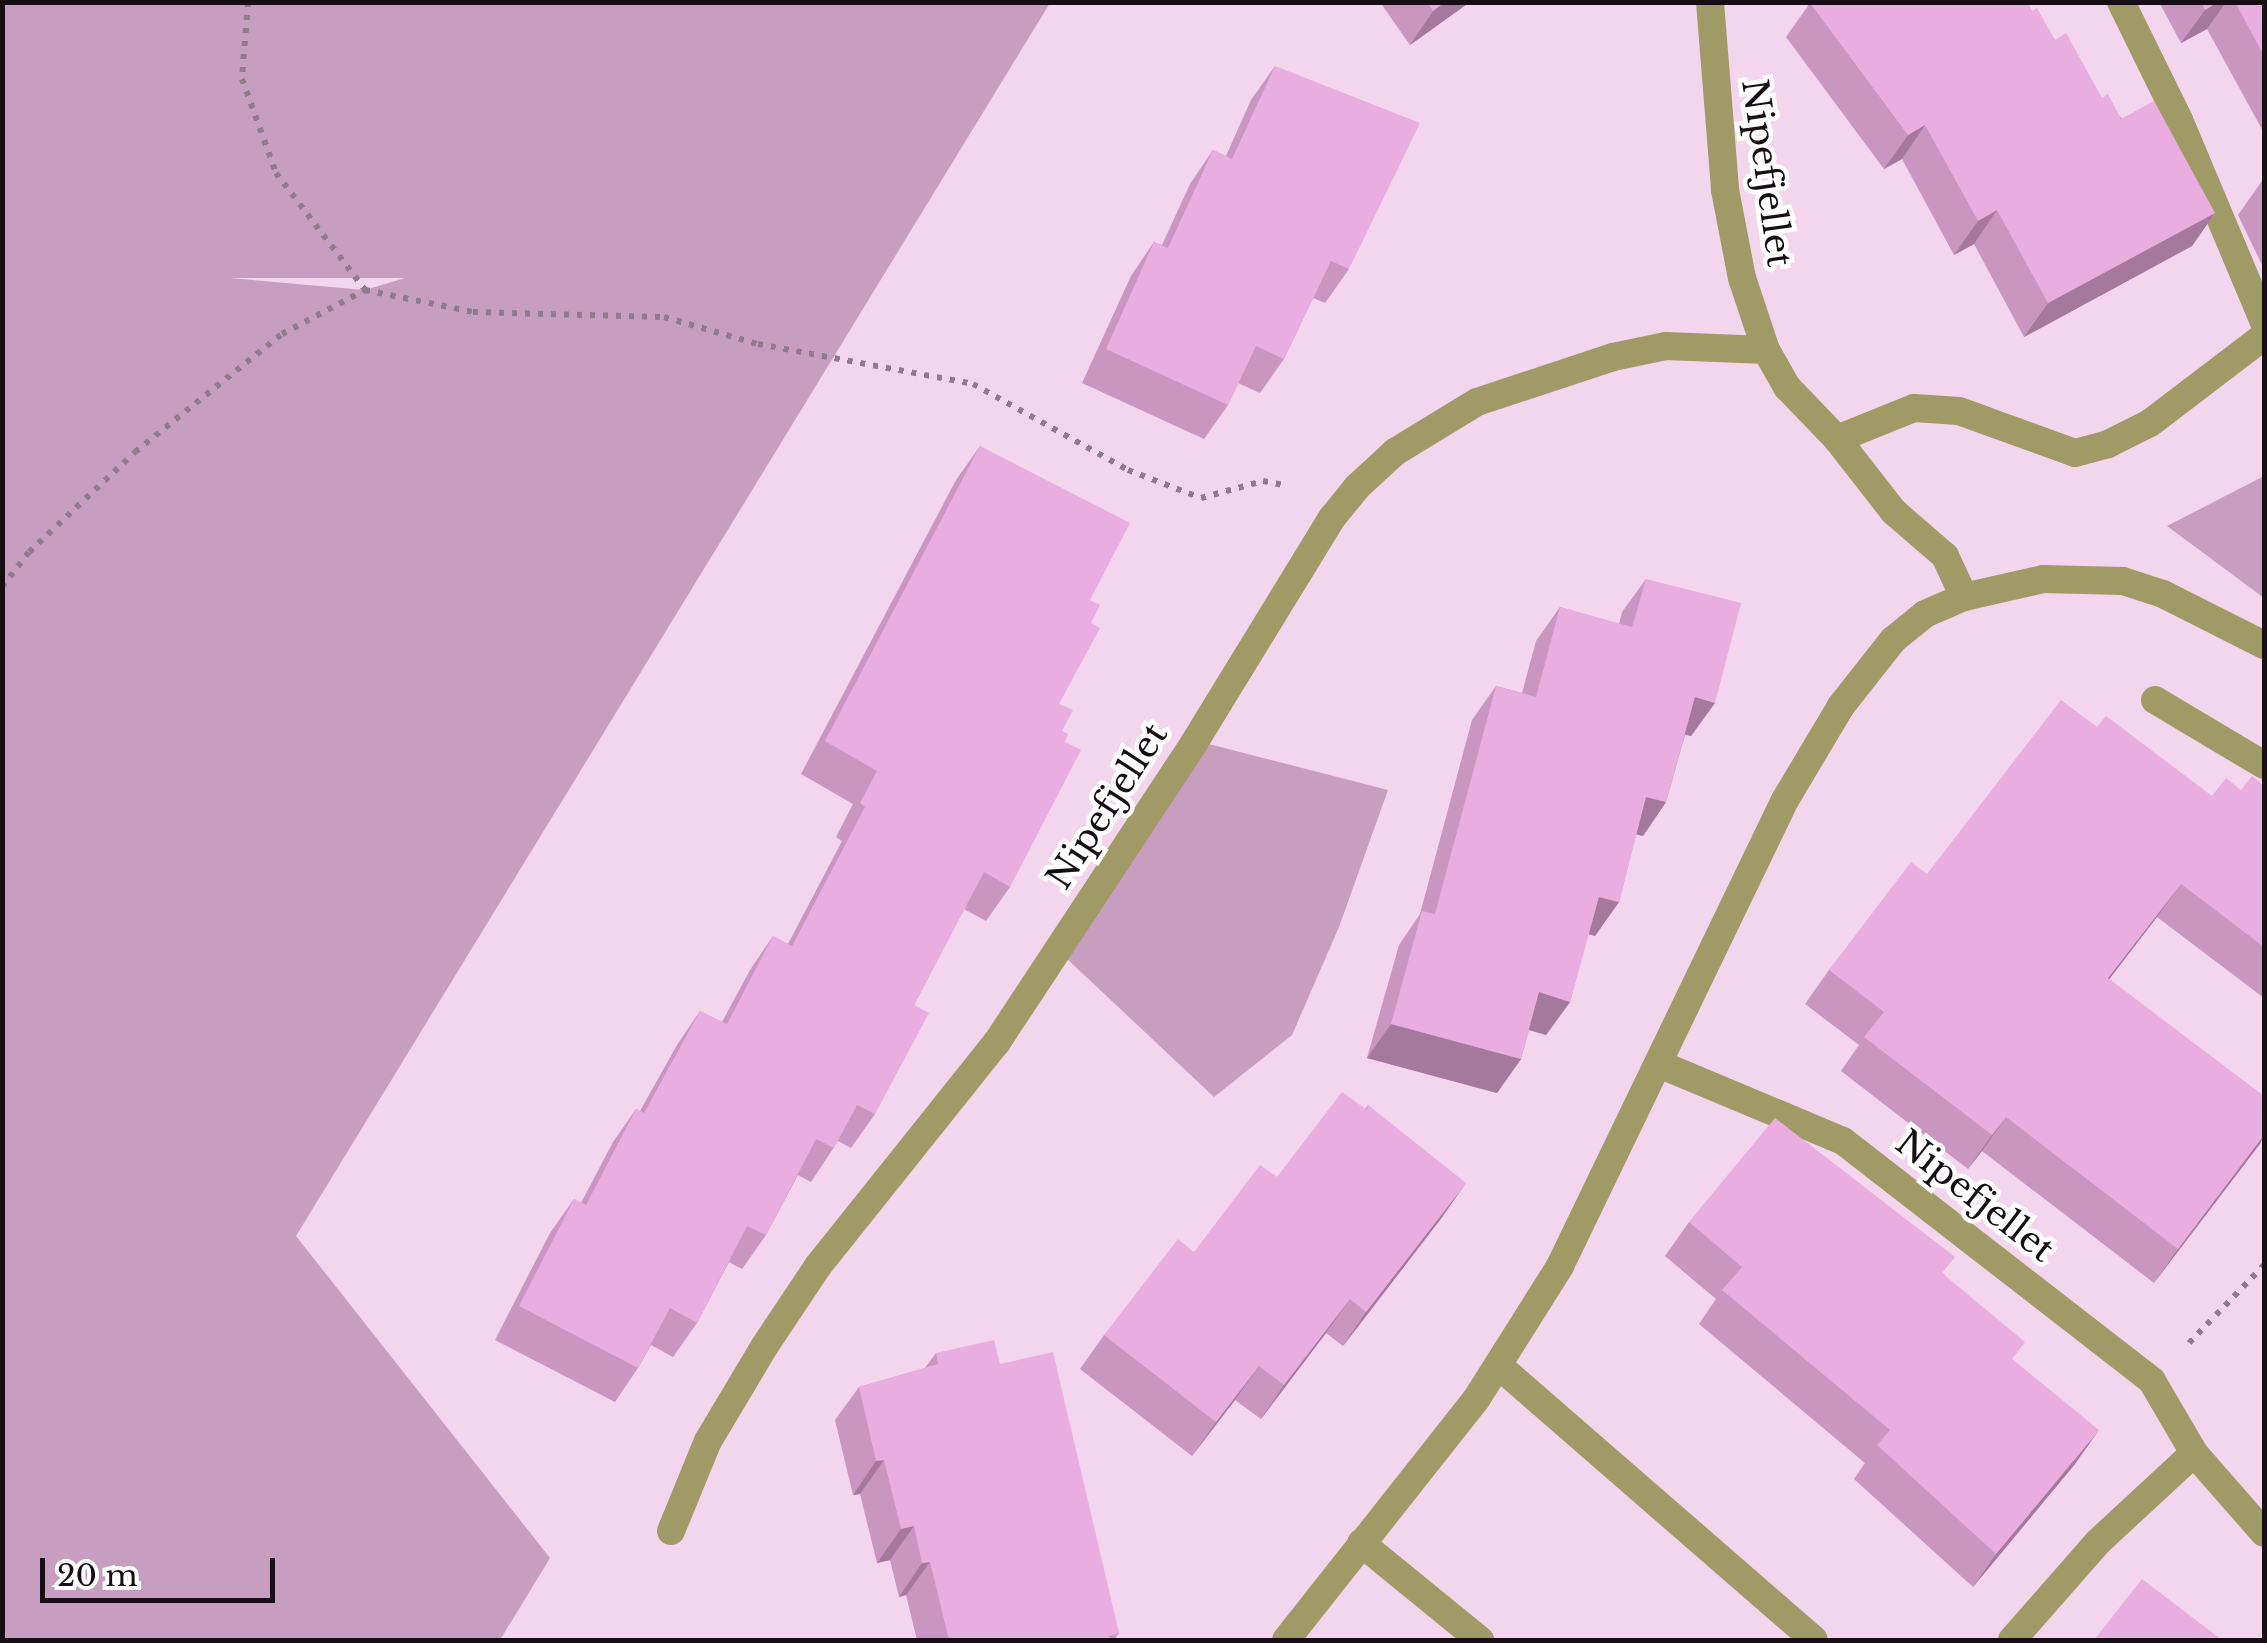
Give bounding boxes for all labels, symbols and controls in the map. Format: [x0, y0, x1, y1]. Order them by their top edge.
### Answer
street label: Nipefjellet [1733, 77, 1801, 269]
street label: Nipefjellet [1038, 715, 1176, 897]
street label: Nipefjellet [1888, 1121, 2062, 1271]
scale bar [45, 1538, 280, 1600]
text: 20 m [57, 1557, 138, 1594]

